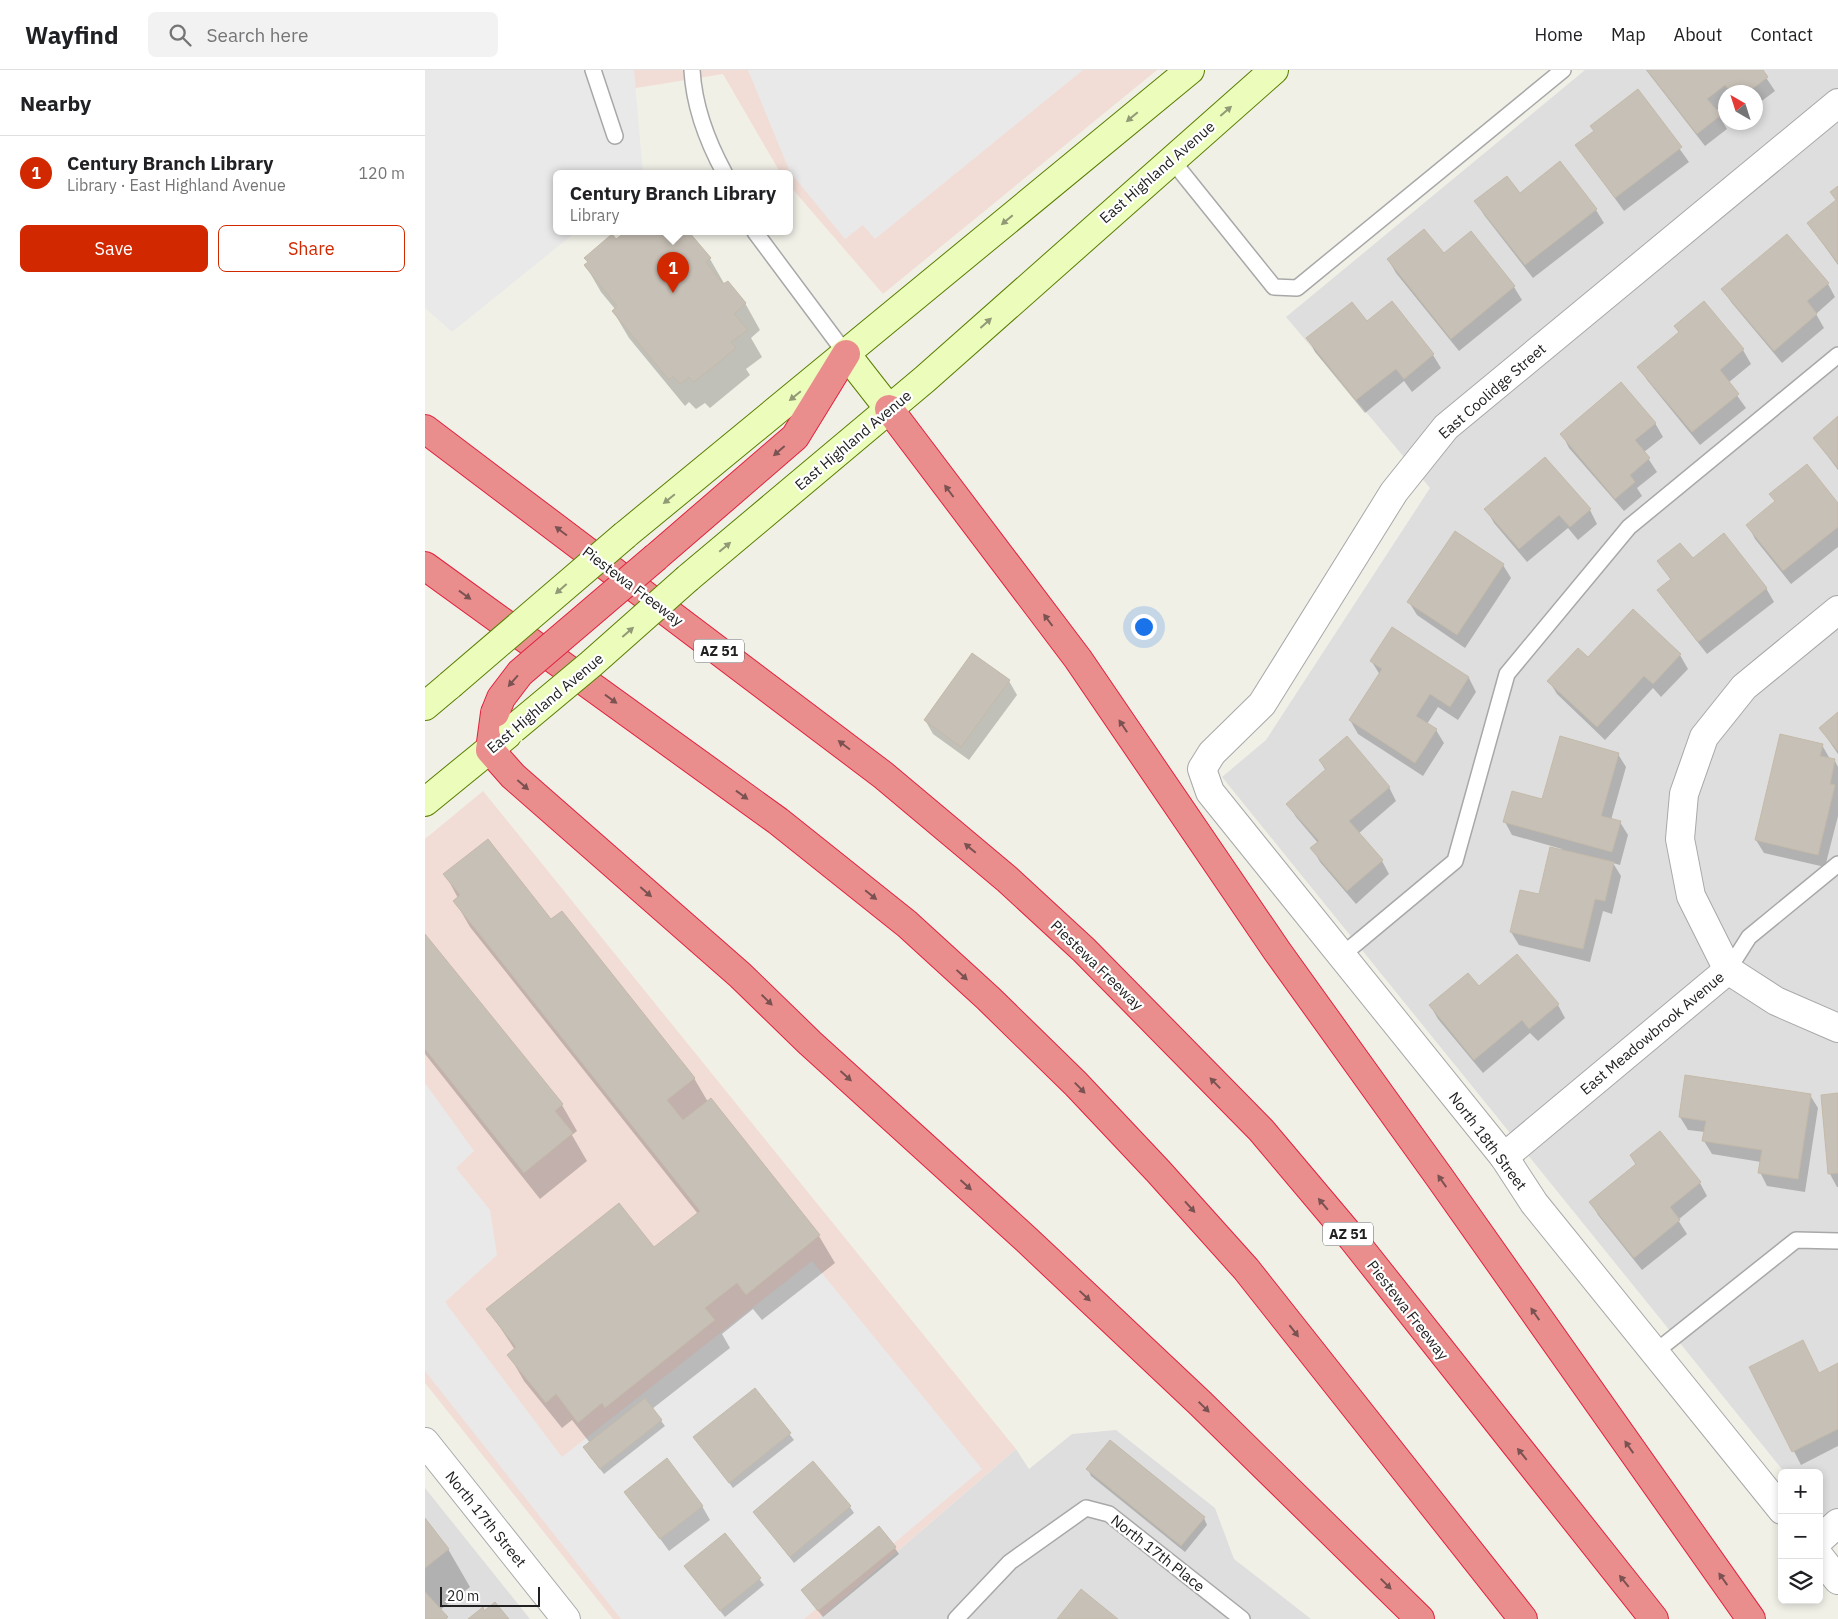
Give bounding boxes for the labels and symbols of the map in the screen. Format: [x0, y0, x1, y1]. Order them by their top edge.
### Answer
north arrow [1718, 85, 1763, 130]
one-way arrow [1220, 105, 1232, 117]
one-way arrow [1127, 111, 1139, 123]
street label: East Highland Avenue [1095, 117, 1219, 227]
one-way arrow [1001, 215, 1014, 226]
pin: 1 [657, 252, 689, 293]
one-way arrow [980, 317, 992, 329]
street label: East Coolidge Street [1434, 339, 1550, 443]
street label: East Highland Avenue [791, 386, 915, 494]
one-way arrow [789, 391, 802, 402]
one-way arrow [773, 445, 785, 457]
one-way arrow [944, 485, 955, 498]
one-way arrow [663, 493, 676, 504]
one-way arrow [554, 526, 568, 536]
one-way arrow [719, 541, 731, 553]
street label: Piestewa Freeway [579, 542, 688, 630]
one-way arrow [555, 584, 568, 595]
one-way arrow [458, 589, 471, 600]
one-way arrow [1043, 614, 1053, 627]
your location [1131, 614, 1157, 640]
one-way arrow [621, 626, 634, 637]
road number: AZ 51 [694, 640, 744, 662]
street label: East Highland Avenue [483, 649, 607, 757]
one-way arrow [508, 674, 519, 687]
one-way arrow [604, 694, 618, 704]
one-way arrow [1118, 719, 1128, 733]
one-way arrow [837, 740, 851, 750]
one-way arrow [517, 779, 529, 791]
one-way arrow [735, 790, 749, 800]
one-way arrow [963, 842, 976, 853]
one-way arrow [639, 886, 651, 898]
one-way arrow [864, 889, 877, 900]
street label: Piestewa Freeway [1047, 916, 1148, 1014]
street label: East Meadowbrook Avenue [1576, 967, 1728, 1099]
one-way arrow [956, 969, 968, 981]
one-way arrow [760, 994, 772, 1006]
one-way arrow [840, 1070, 852, 1082]
one-way arrow [1209, 1077, 1221, 1089]
one-way arrow [1073, 1082, 1085, 1094]
street label: North 18th Street [1445, 1088, 1531, 1194]
one-way arrow [1437, 1174, 1447, 1188]
one-way arrow [960, 1179, 972, 1191]
one-way arrow [1318, 1198, 1329, 1210]
one-way arrow [1184, 1200, 1196, 1212]
road number: AZ 51 [1323, 1222, 1373, 1246]
street label: Piestewa Freeway [1363, 1256, 1453, 1364]
one-way arrow [1079, 1290, 1091, 1302]
one-way arrow [1530, 1307, 1540, 1321]
one-way arrow [1289, 1325, 1300, 1338]
one-way arrow [1197, 1401, 1209, 1413]
one-way arrow [1624, 1440, 1634, 1454]
one-way arrow [1517, 1448, 1528, 1461]
street label: North 17th Street [441, 1467, 531, 1571]
street label: North 17th Place [1107, 1510, 1209, 1596]
one-way arrow [1718, 1572, 1728, 1586]
one-way arrow [1619, 1574, 1629, 1588]
one-way arrow [1380, 1578, 1392, 1590]
scale bar [440, 1584, 540, 1607]

